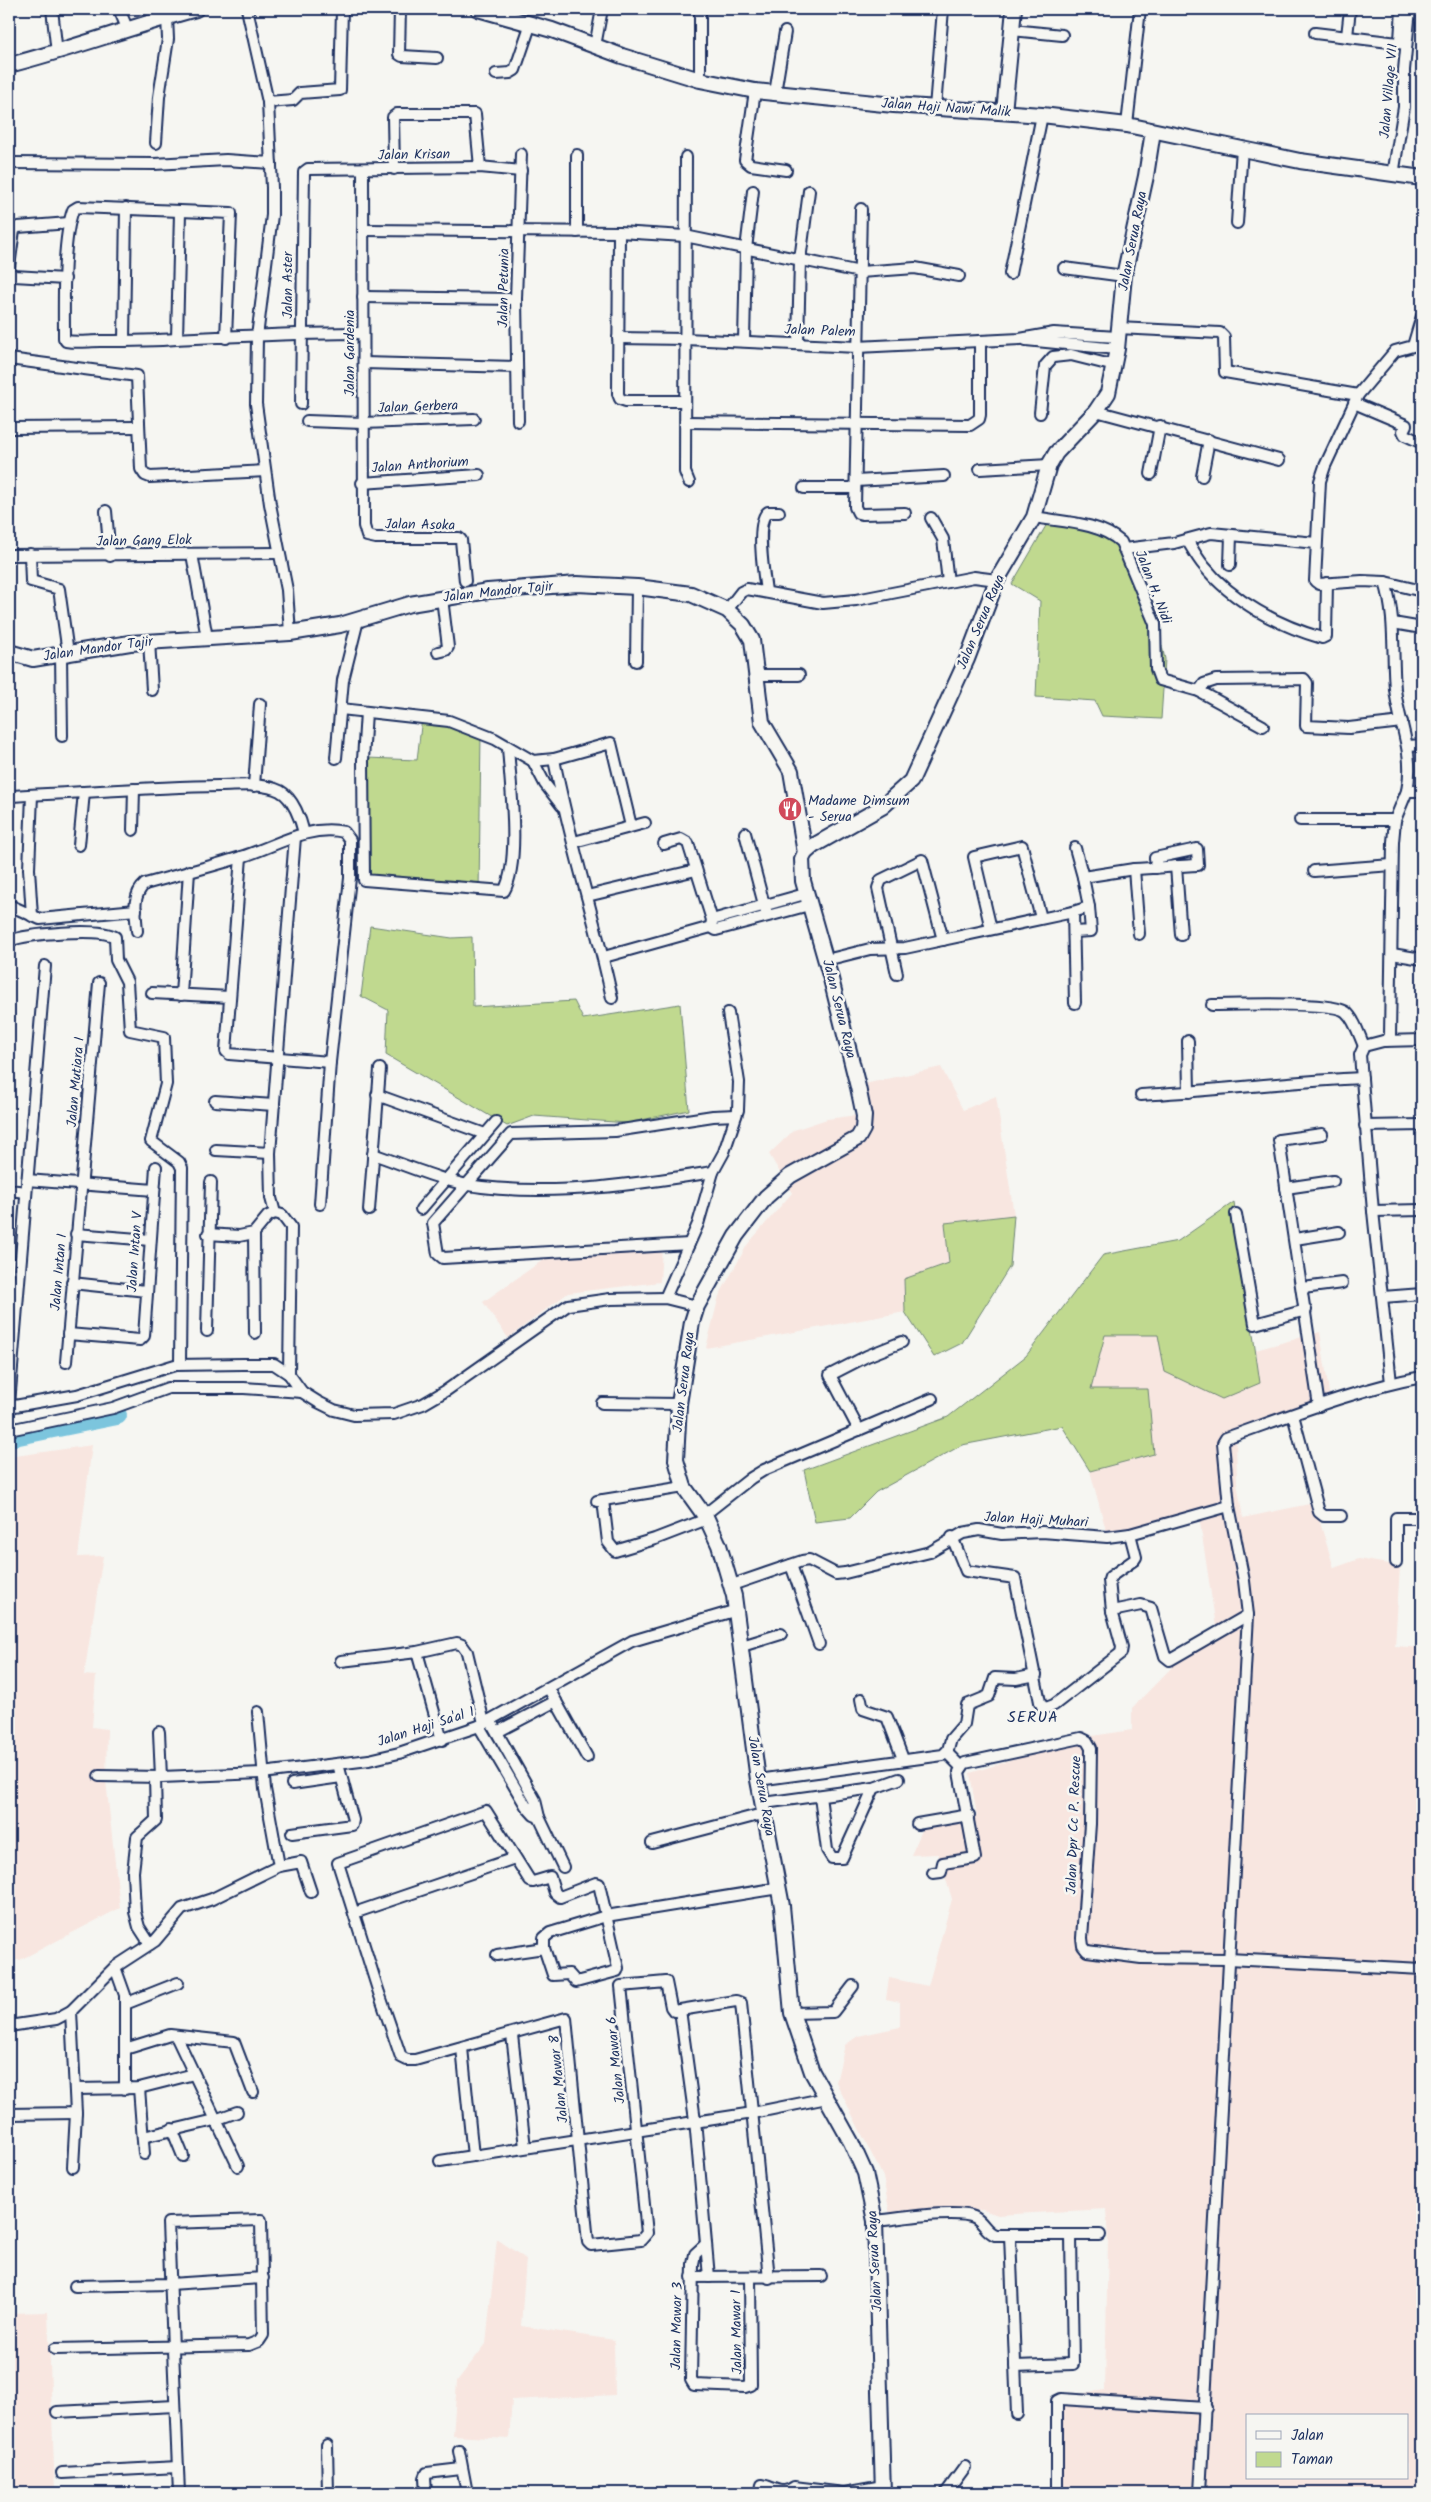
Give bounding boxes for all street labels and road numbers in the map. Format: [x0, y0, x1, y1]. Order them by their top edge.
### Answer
street label: Jalan Village VII [1374, 43, 1404, 139]
street label: Jalan Haji Nawi Malik [880, 92, 1012, 124]
street label: Jalan Krisan [378, 143, 450, 167]
street label: Jalan Serua Raya [1113, 189, 1153, 293]
street label: Jalan Petunia [492, 248, 516, 328]
street label: Jalan Aster [277, 250, 299, 319]
street label: Jalan Gardenia [339, 310, 361, 396]
street label: Jalan Palem [784, 319, 856, 343]
street label: Jalan Gerbera [377, 395, 459, 419]
street label: Jalan Anthorium [371, 451, 469, 479]
street label: Jalan Asoka [385, 513, 455, 537]
street label: Jalan Gang Elok [96, 529, 192, 553]
street label: Jalan H. Nidi [1129, 547, 1177, 628]
street label: Jalan Serua Raya [951, 571, 1011, 673]
street label: Jalan Mandor Tajir [442, 575, 555, 609]
street label: Jalan Mandor Tajir [42, 630, 156, 668]
street label: Jalan Serua Raya [816, 957, 862, 1061]
street label: Jalan Mutiara I [61, 1036, 91, 1128]
street label: Jalan Intan V [121, 1210, 149, 1293]
street label: Jalan Intan I [45, 1232, 73, 1312]
street label: Jalan Serua Raya [667, 1330, 701, 1434]
street label: Jalan Haji Muhari [983, 1506, 1089, 1534]
street label: Jalan Haji Sa'al 1 [375, 1701, 477, 1753]
street label: Jalan Serua Raya [741, 1734, 781, 1838]
street label: Jalan Dpr Cc P. Rescue [1061, 1755, 1087, 1895]
street label: Jalan Mawar 6 [600, 2015, 632, 2105]
street label: Jalan Mawar 8 [543, 2033, 575, 2124]
street label: Jalan Serua Raya [861, 2210, 889, 2312]
street label: Jalan Mawar 3 [665, 2282, 689, 2370]
street label: Jalan Mawar 1 [725, 2290, 749, 2374]

